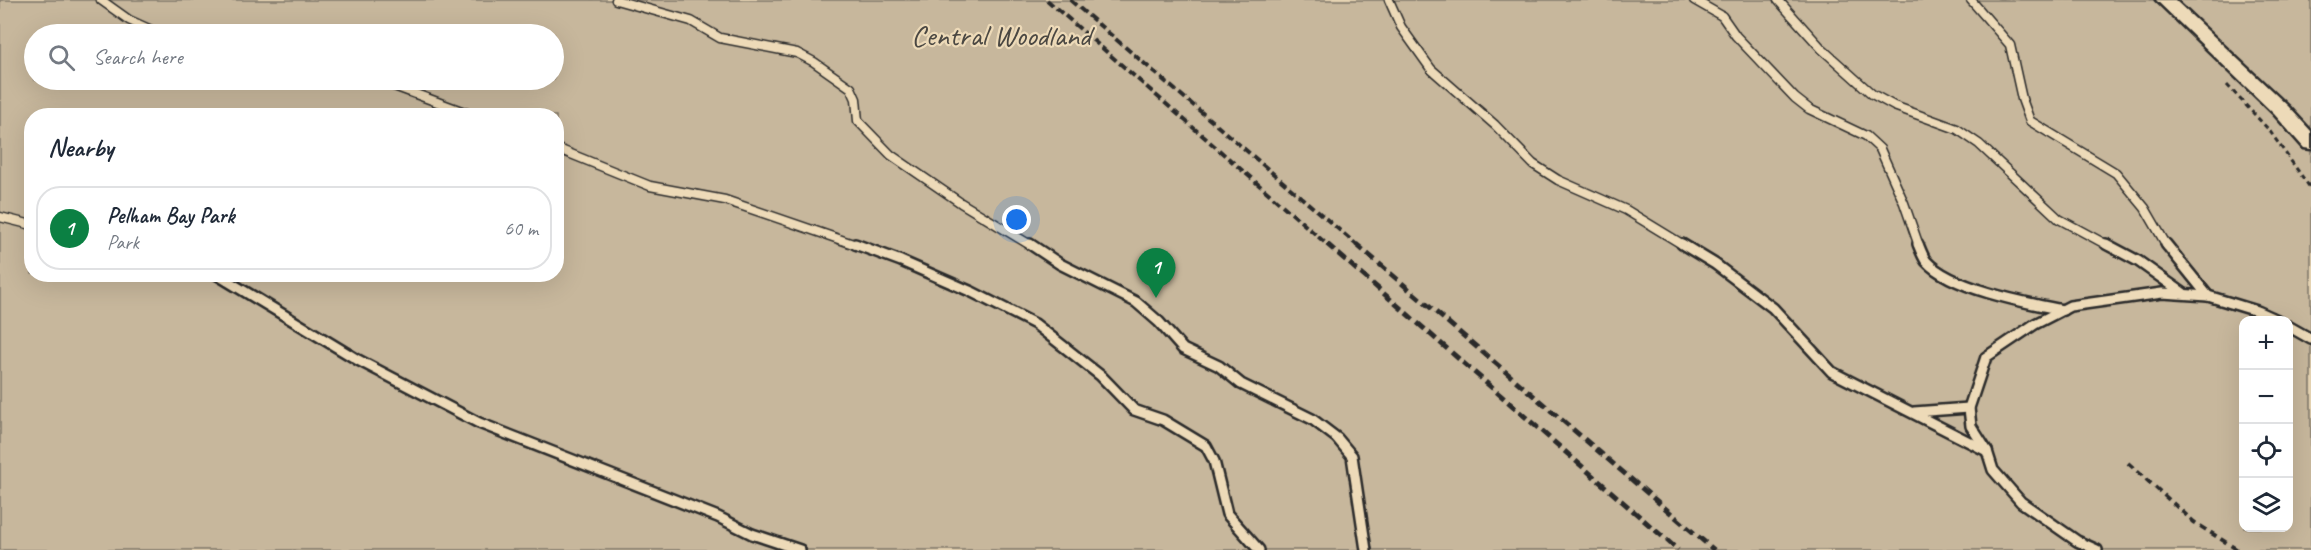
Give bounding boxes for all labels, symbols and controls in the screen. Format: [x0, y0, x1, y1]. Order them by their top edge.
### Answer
park label: Central Woodland [911, 16, 1095, 54]
search box [24, 24, 564, 90]
icon: search [45, 41, 78, 74]
text: Search here [93, 43, 183, 71]
text: Nearby [48, 131, 113, 164]
text: Pelham Bay Park [107, 202, 234, 230]
your location [1002, 205, 1031, 234]
text: 1 [65, 216, 74, 241]
text: 60 m [504, 216, 538, 241]
text: Park [107, 230, 139, 255]
pin: 1 [1136, 248, 1176, 298]
map controls [2239, 316, 2293, 532]
button: + [2239, 316, 2293, 370]
button: − [2239, 370, 2293, 424]
button: locate [2239, 424, 2293, 478]
button: layers [2239, 478, 2293, 532]

